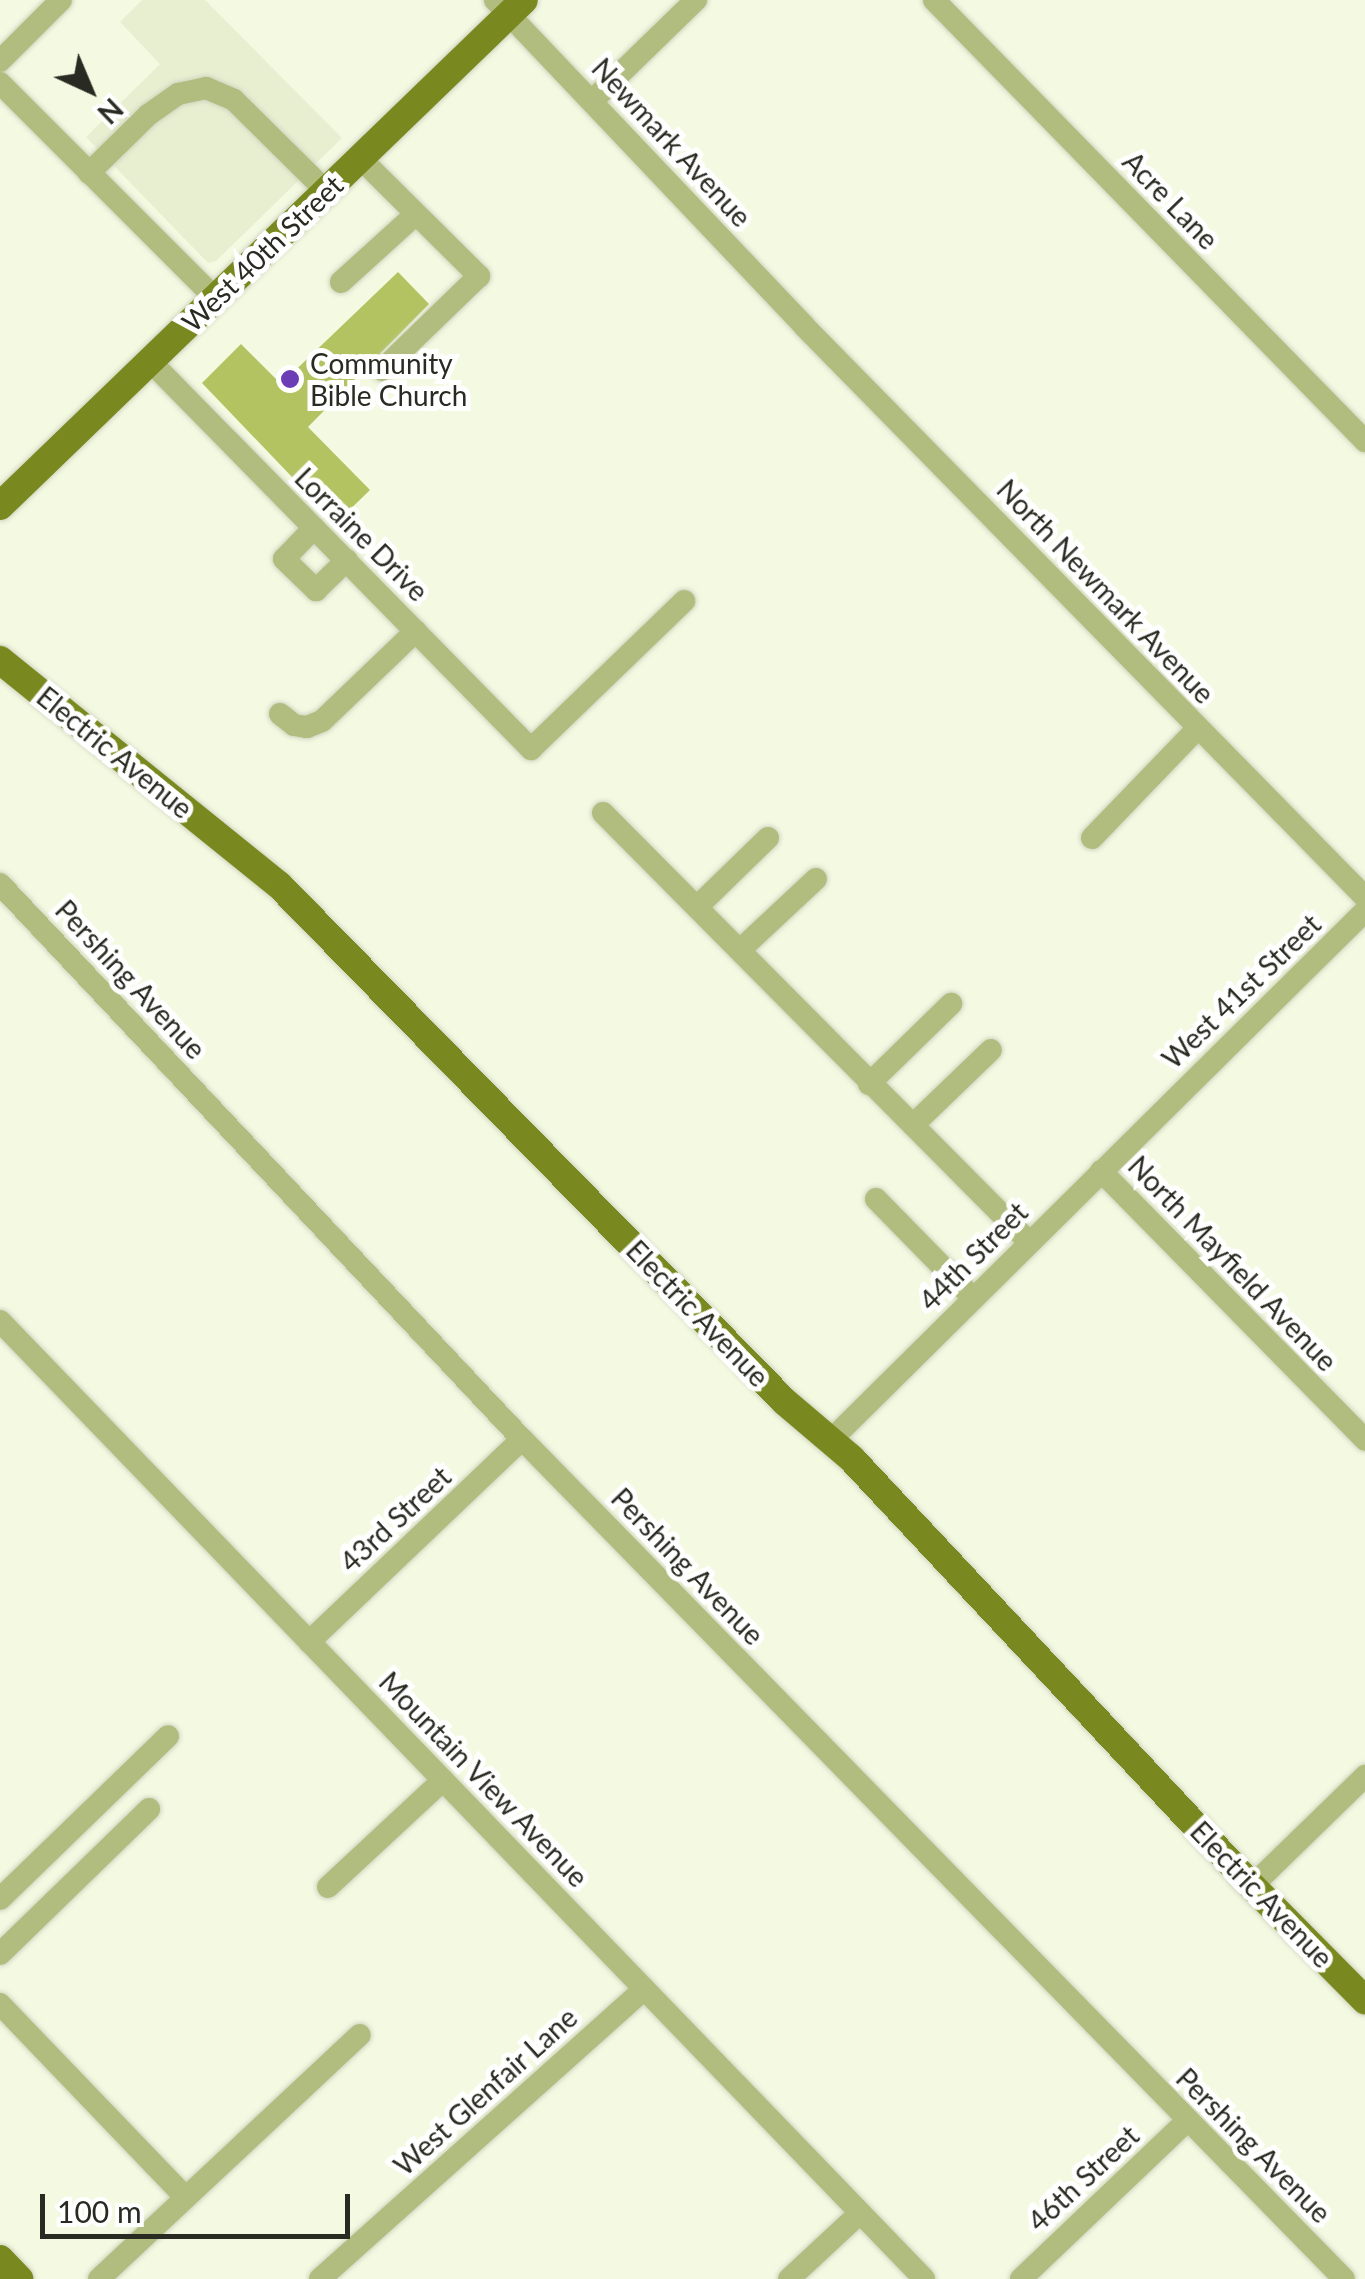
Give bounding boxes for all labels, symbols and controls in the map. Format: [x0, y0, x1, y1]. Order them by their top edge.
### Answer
north arrow [40, 40, 140, 140]
street label: Newmark Avenue [585, 51, 759, 233]
text: N [91, 92, 130, 131]
street label: Acre Lane [1116, 144, 1226, 256]
street label: West 40th Street [175, 168, 349, 338]
place label: Community Bible Church [310, 346, 467, 412]
marker: Community Bible Church [279, 368, 301, 390]
street label: Lorraine Drive [288, 460, 436, 608]
street label: North Newmark Avenue [990, 472, 1222, 710]
street label: Electric Avenue [30, 679, 200, 825]
street label: Pershing Avenue [49, 892, 213, 1066]
street label: West 41st Street [1155, 907, 1327, 1075]
street label: North Mayfield Avenue [1121, 1148, 1345, 1378]
street label: 44th Street [912, 1195, 1034, 1317]
street label: Electric Avenue [620, 1233, 776, 1393]
street label: 43rd Street [333, 1459, 457, 1579]
street label: Pershing Avenue [605, 1480, 771, 1652]
street label: Mountain View Avenue [372, 1664, 596, 1894]
street label: Electric Avenue [1184, 1814, 1340, 1974]
street label: West Glenfair Lane [386, 2000, 584, 2182]
street label: Pershing Avenue [1169, 2060, 1339, 2230]
street label: 46th Street [1021, 2118, 1145, 2238]
scale bar [45, 2174, 355, 2236]
text: 100 m [57, 2193, 142, 2229]

